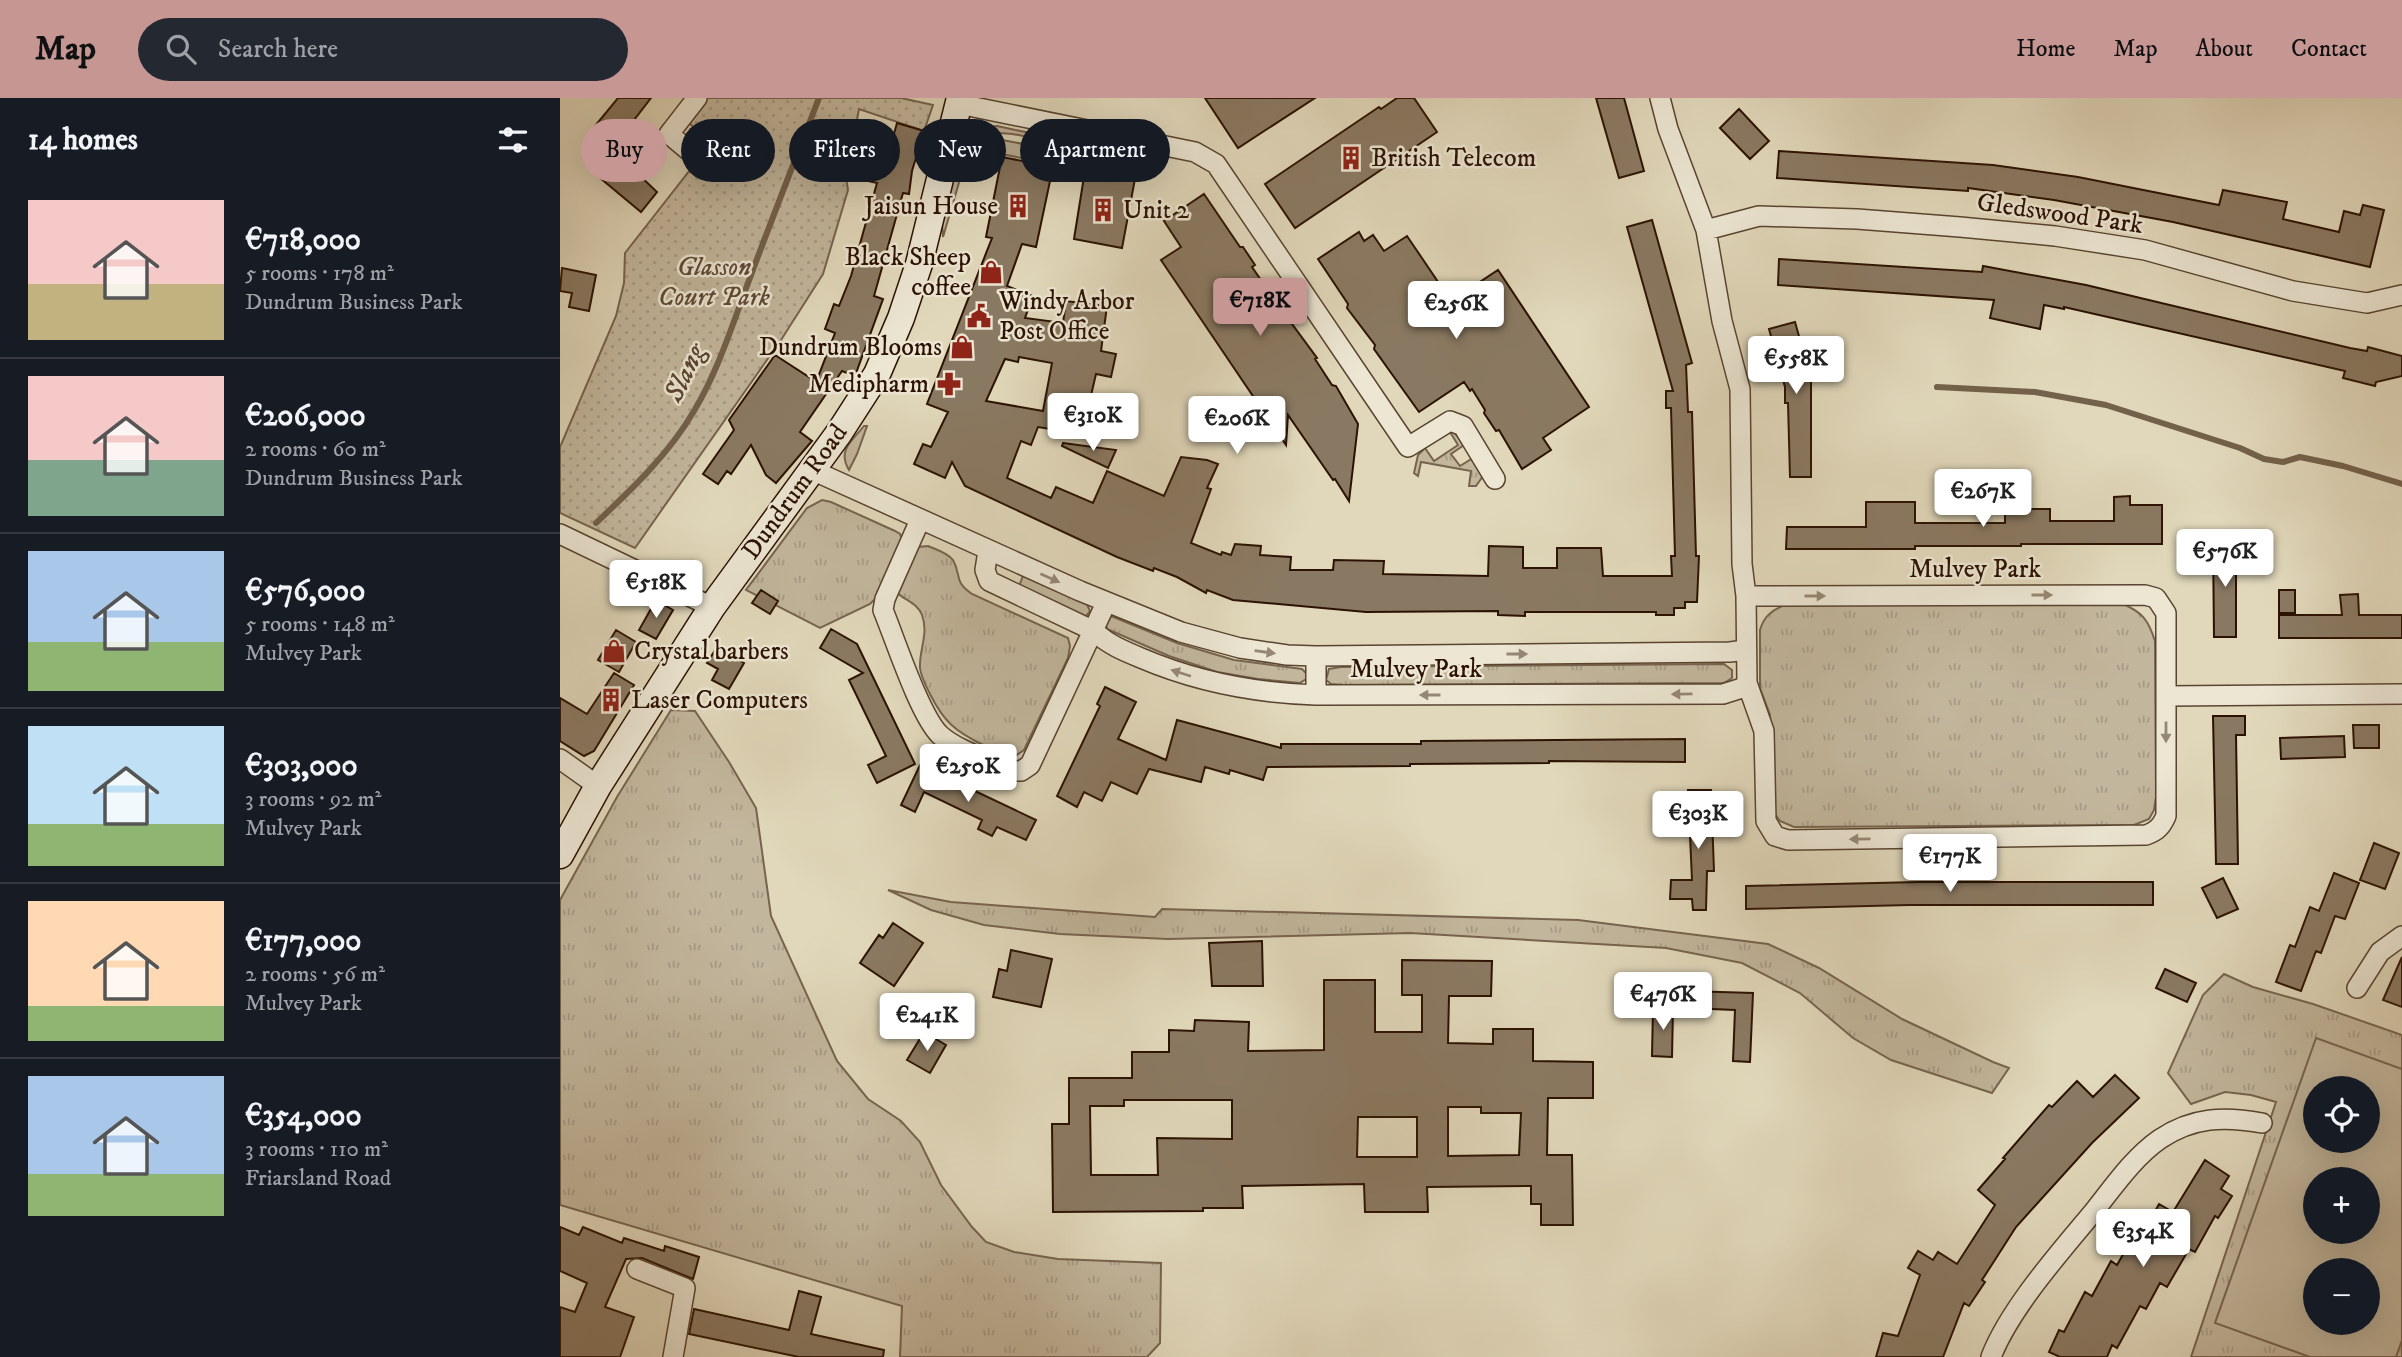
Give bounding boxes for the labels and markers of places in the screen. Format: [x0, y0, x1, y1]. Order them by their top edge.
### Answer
place label: British Telecom [1371, 142, 1536, 175]
building icon: British Telecom [1337, 144, 1365, 172]
place label: Jaisun House [862, 190, 998, 223]
building icon: Jaisun House [1004, 192, 1032, 220]
place label: Unit 2 [1123, 194, 1190, 227]
building icon: Unit 2 [1089, 196, 1117, 224]
place label: Black Sheep coffee [844, 241, 971, 304]
shop icon: Black Sheep coffee [977, 258, 1005, 286]
pin: €718K [1211, 278, 1309, 338]
pin: €256K [1407, 282, 1505, 341]
place label: Windy Arbor Post Office [998, 285, 1135, 348]
public building icon: Windy Arbor Post Office [965, 302, 993, 330]
place label: Dundrum Blooms [759, 331, 942, 364]
shop icon: Dundrum Blooms [948, 333, 976, 361]
pin: €558K [1747, 336, 1845, 396]
place label: Medipharm [808, 368, 929, 401]
pharmacy icon: Medipharm [935, 370, 963, 398]
pin: €310K [1044, 394, 1142, 453]
pin: €206K [1188, 396, 1286, 456]
pin: €267K [1934, 470, 2032, 529]
pin: €576K [2176, 530, 2274, 589]
pin: €518K [607, 560, 705, 620]
place label: Crystal barbers [634, 635, 789, 668]
shop icon: Crystal barbers [600, 637, 628, 665]
place label: Laser Computers [631, 684, 808, 717]
building icon: Laser Computers [597, 686, 625, 714]
pin: €250K [919, 744, 1017, 804]
pin: €303K [1649, 792, 1747, 851]
pin: €177K [1901, 834, 1999, 894]
pin: €476K [1614, 972, 1712, 1032]
pin: €241K [878, 993, 976, 1053]
pin: €354K [2094, 1210, 2192, 1269]

